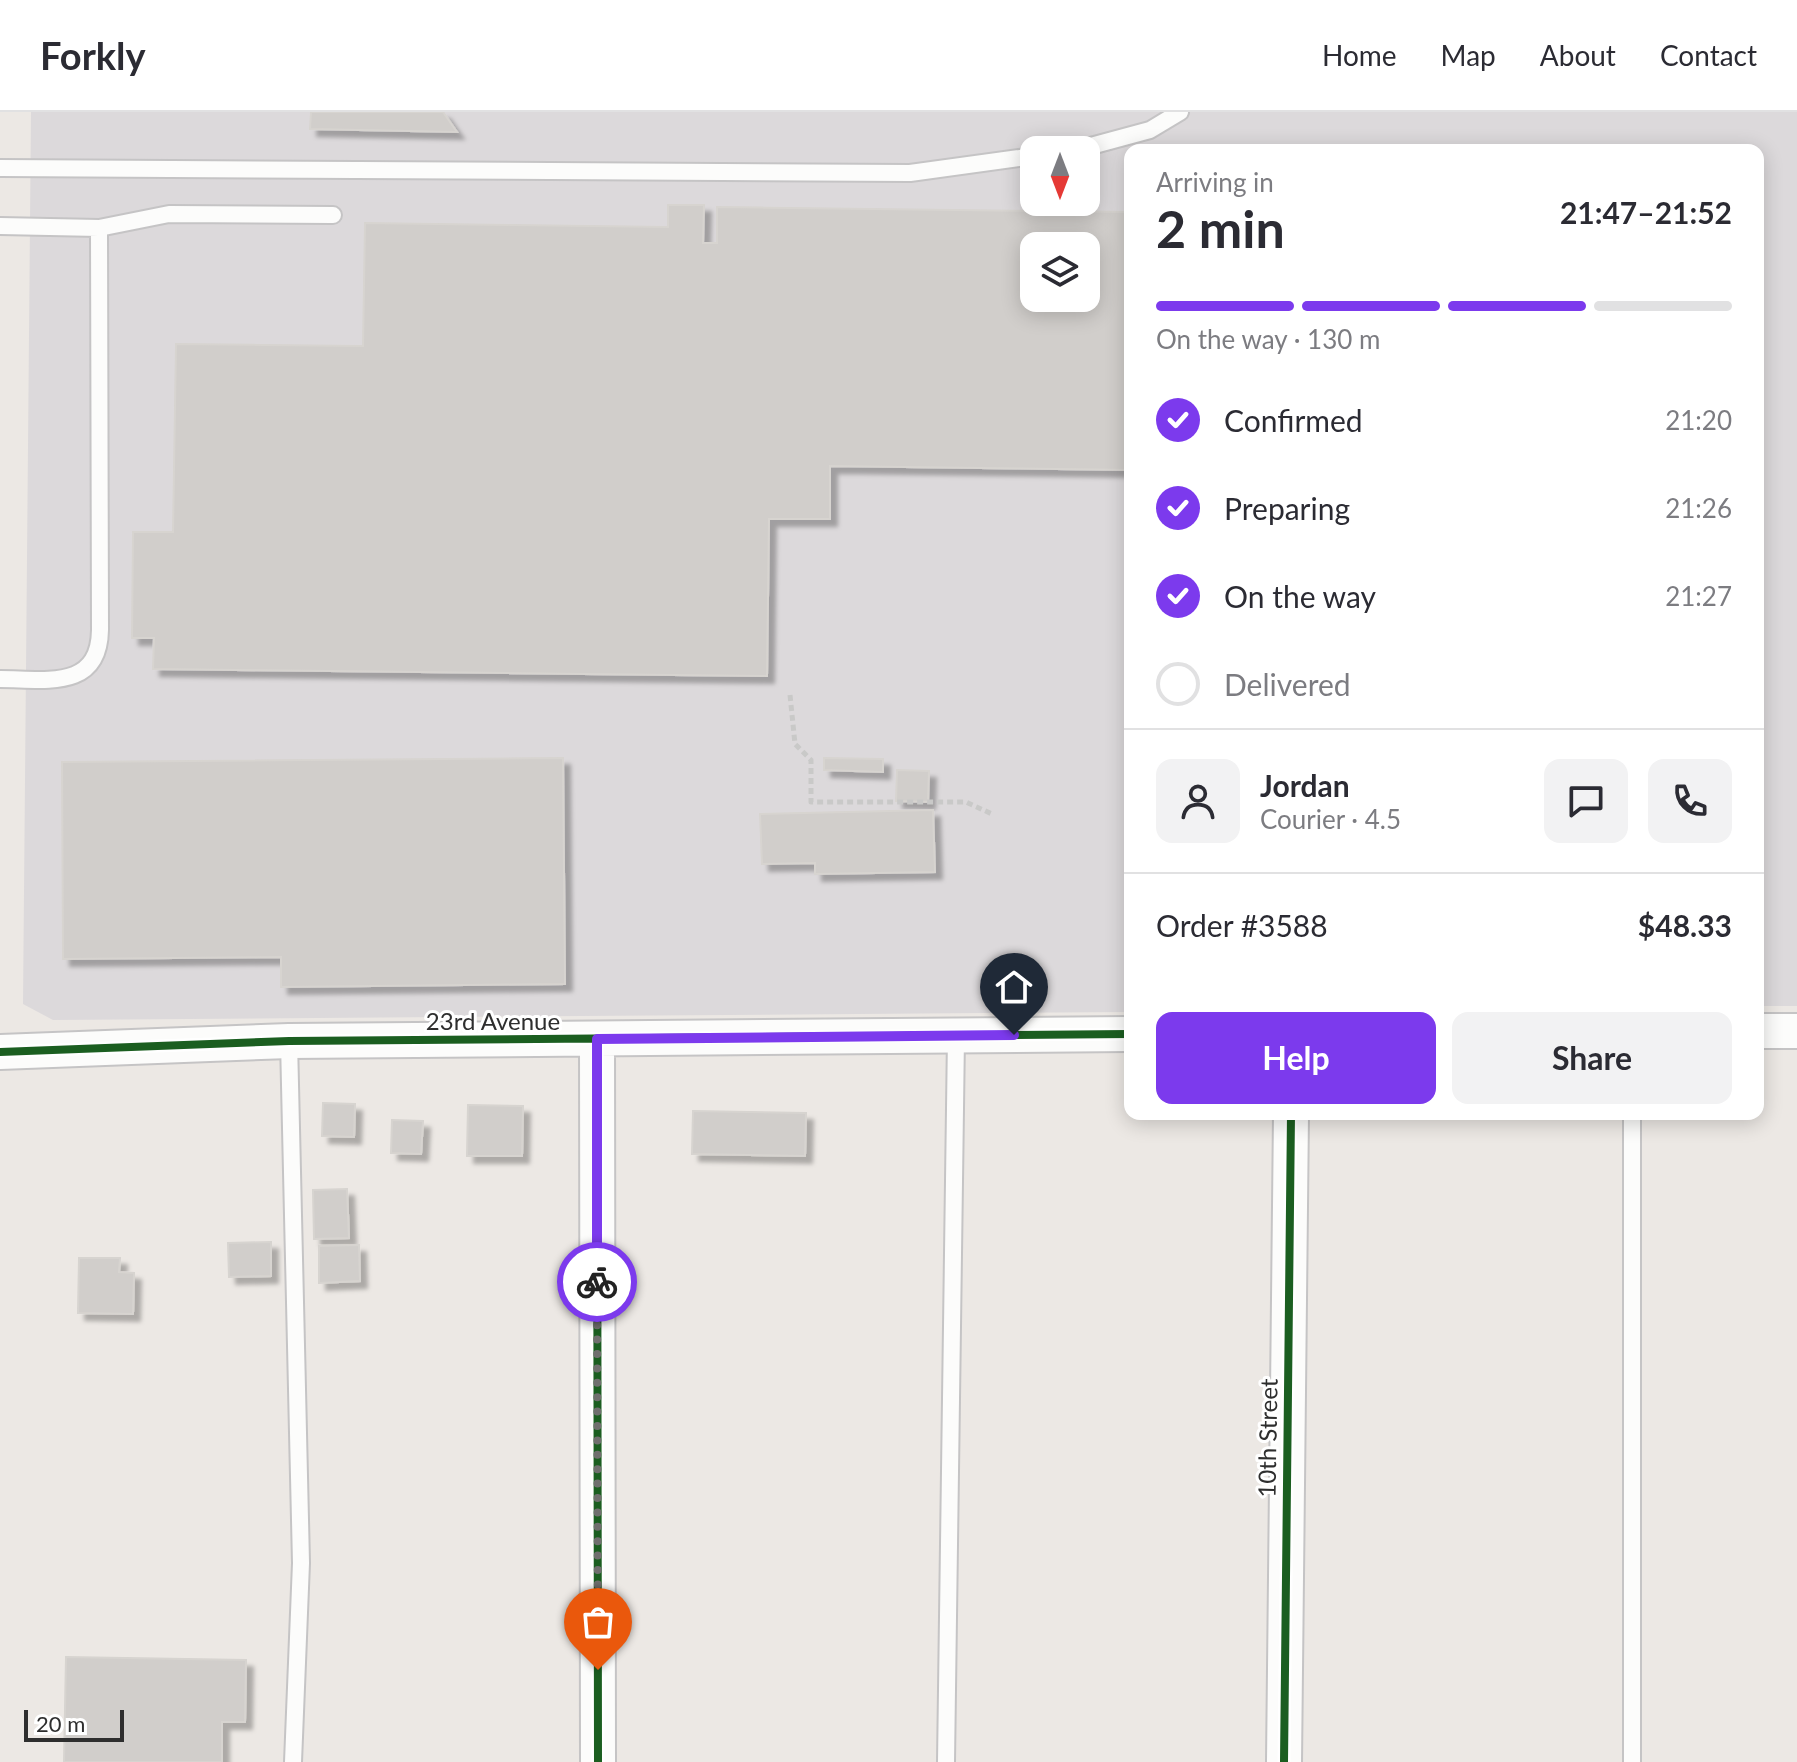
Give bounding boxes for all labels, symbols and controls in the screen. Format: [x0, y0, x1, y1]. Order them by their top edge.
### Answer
text: Forkly [40, 32, 146, 78]
text: Home [1322, 38, 1397, 72]
text: Map [1441, 38, 1496, 72]
text: About [1540, 38, 1616, 72]
text: Contact [1660, 38, 1757, 72]
north arrow [1020, 136, 1100, 216]
map controls [1020, 136, 1100, 312]
text: Arriving in [1156, 166, 1274, 198]
text: 21:47–21:52 [1560, 194, 1732, 230]
text: 2 min [1156, 197, 1285, 259]
button: layers [1020, 232, 1100, 312]
text: On the way · 130 m [1156, 323, 1380, 355]
icon: check [1156, 398, 1200, 442]
text: Confirmed [1224, 402, 1363, 438]
text: 21:20 [1665, 404, 1732, 436]
icon: check [1156, 486, 1200, 530]
text: Preparing [1224, 490, 1350, 526]
text: 21:26 [1665, 492, 1732, 524]
icon: check [1156, 574, 1200, 618]
text: On the way [1224, 578, 1376, 614]
text: 21:27 [1665, 580, 1732, 612]
text: Delivered [1224, 666, 1351, 702]
button: person [1156, 759, 1240, 843]
button: chat [1544, 759, 1628, 843]
button: phone [1648, 759, 1732, 843]
text: Jordan [1260, 767, 1350, 803]
text: Courier · 4.5 [1260, 803, 1401, 835]
text: Order #3588 [1156, 907, 1328, 943]
text: $48.33 [1638, 907, 1732, 943]
pin [980, 953, 1048, 1035]
icon: home [992, 965, 1036, 1009]
street label: 23rd Avenue [426, 1006, 560, 1035]
button: Help [1156, 1012, 1436, 1104]
button: Share [1452, 1012, 1732, 1104]
courier [557, 1242, 637, 1322]
icon: bike [575, 1260, 619, 1304]
street label: 10th Street [1251, 1378, 1283, 1498]
pin [564, 1588, 632, 1670]
icon: bag [576, 1600, 620, 1644]
scale bar [24, 1706, 124, 1742]
text: 20 m [36, 1710, 85, 1737]

